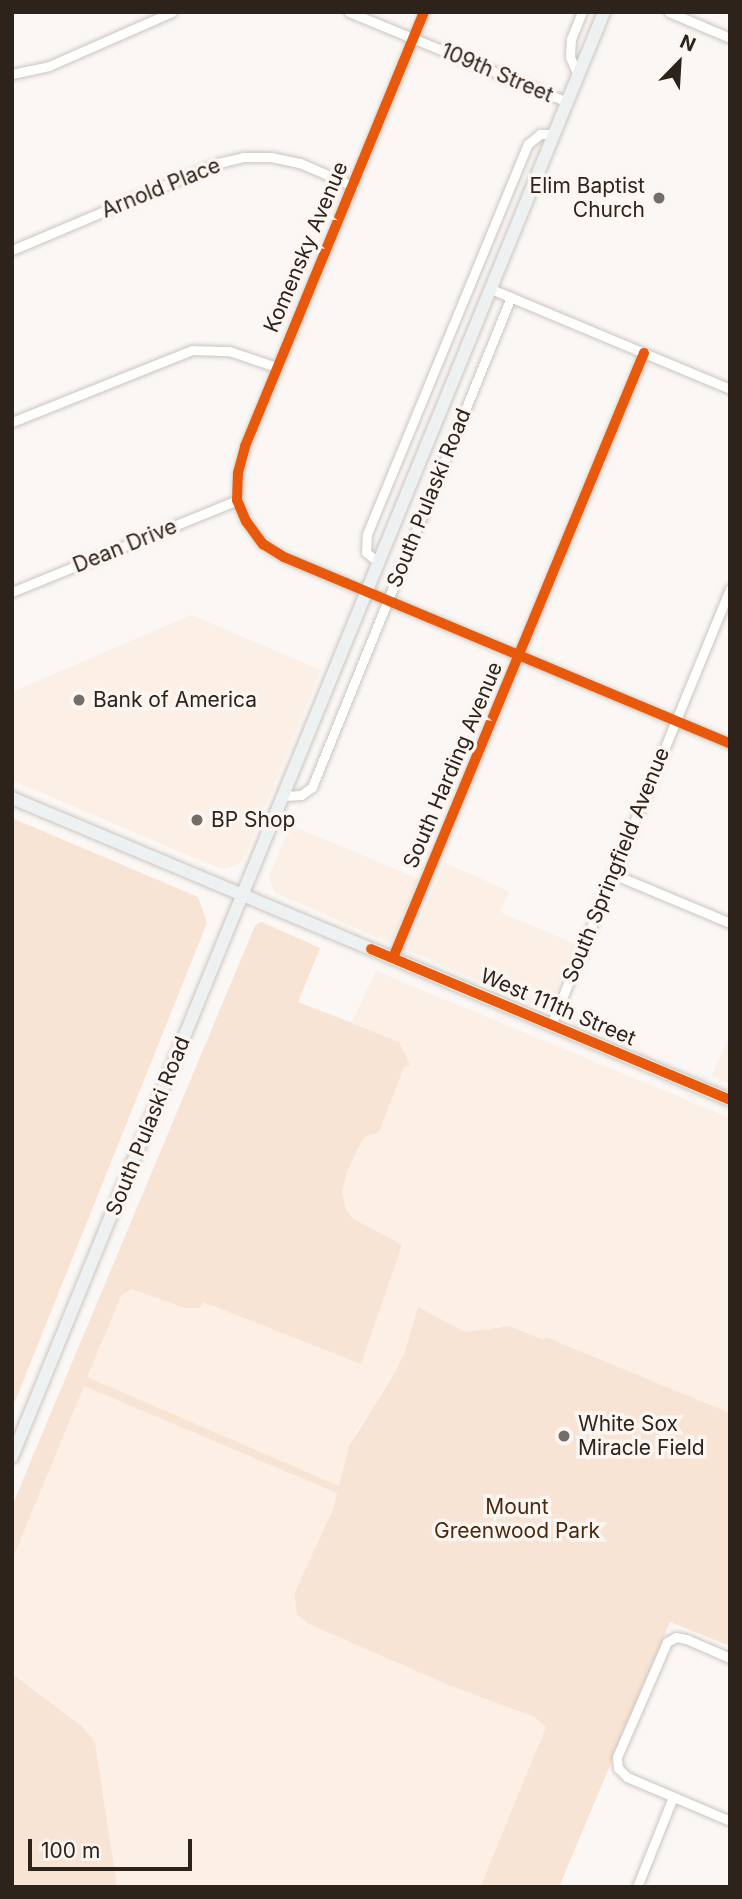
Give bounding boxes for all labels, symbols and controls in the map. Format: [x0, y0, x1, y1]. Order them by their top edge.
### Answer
north arrow [644, 28, 714, 98]
text: N [676, 30, 699, 57]
street label: 109th Street [437, 38, 557, 108]
street label: Arnold Place [98, 153, 224, 223]
street label: Komensky Avenue [259, 158, 353, 336]
place label: Elim Baptist Church [530, 173, 645, 223]
marker: Elim Baptist Church [651, 190, 667, 206]
street label: South Pulaski Road [382, 405, 476, 591]
street label: Dean Drive [69, 514, 181, 578]
street label: South Harding Avenue [398, 658, 508, 872]
place label: Bank of America [93, 687, 257, 713]
marker: Bank of America [71, 692, 87, 708]
street label: South Springfield Avenue [557, 744, 675, 986]
place label: BP Shop [211, 807, 295, 833]
marker: BP Shop [189, 812, 205, 828]
street label: West 111th Street [477, 963, 639, 1051]
street label: South Pulaski Road [101, 1033, 195, 1219]
place label: White Sox Miracle Field [578, 1411, 705, 1461]
marker: White Sox Miracle Field [556, 1428, 572, 1444]
park label: Mount Greenwood Park [434, 1494, 600, 1544]
scale bar [32, 1826, 196, 1870]
text: 100 m [41, 1838, 100, 1863]

